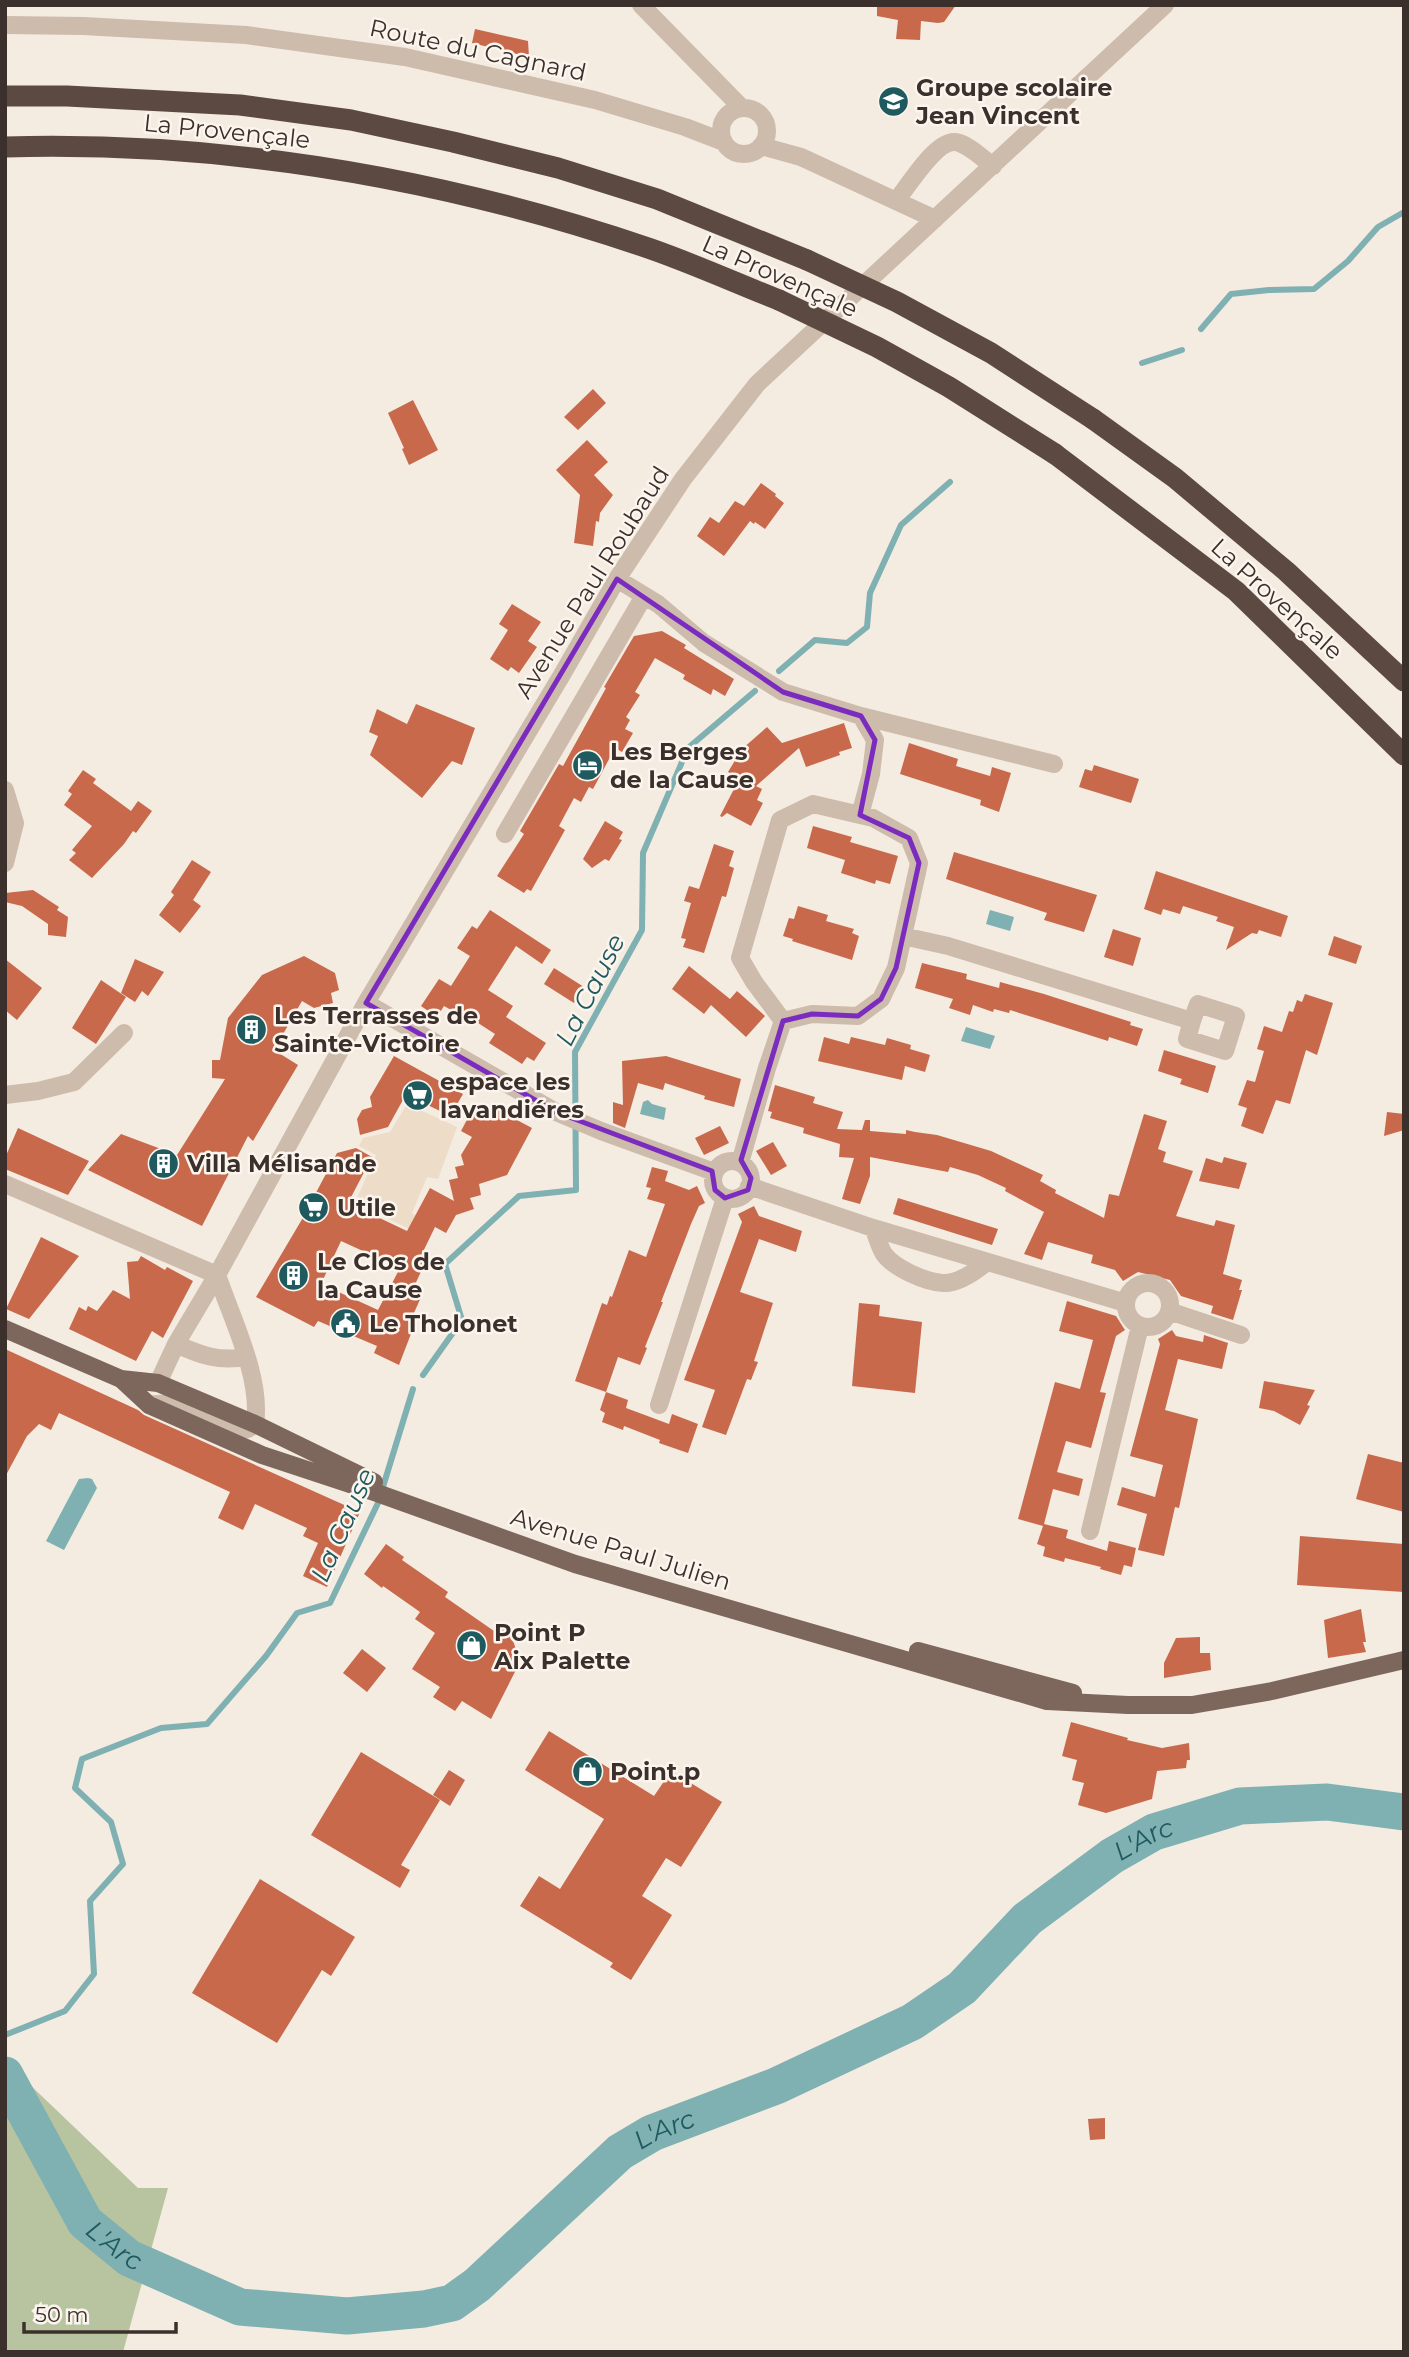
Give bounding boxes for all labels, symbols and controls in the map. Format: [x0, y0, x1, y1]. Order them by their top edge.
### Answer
street label: Route du Cagnard [367, 13, 589, 87]
place label: Groupe scolaire Jean Vincent [915, 73, 1112, 130]
school or university icon: Groupe scolaire Jean Vincent [876, 84, 910, 118]
street label: La Provençale [142, 108, 312, 154]
street label: La Provençale [698, 229, 862, 323]
street label: Avenue Paul Roubaud [509, 461, 675, 703]
street label: La Provençale [1205, 532, 1349, 666]
place label: Les Berges de la Cause [610, 737, 754, 794]
hotel icon: Les Berges de la Cause [570, 748, 604, 782]
water label: La Cause [548, 929, 632, 1051]
place label: Les Terrasses de Sainte-Victoire [274, 1001, 478, 1058]
building icon: Les Terrasses de Sainte-Victoire [234, 1012, 268, 1046]
place label: espace les lavandiéres [440, 1067, 584, 1124]
supermarket icon: espace les lavandiéres [400, 1078, 434, 1112]
building icon: Villa Mélisande [147, 1146, 181, 1180]
place label: Villa Mélisande [186, 1149, 377, 1178]
supermarket icon: Utile [297, 1190, 331, 1224]
place label: Utile [337, 1193, 396, 1222]
place label: Le Clos de la Cause [317, 1247, 445, 1304]
building icon: Le Clos de la Cause [277, 1258, 311, 1292]
public building icon: Le Tholonet [329, 1306, 363, 1340]
place label: Le Tholonet [369, 1309, 518, 1338]
water label: La Cause [304, 1463, 382, 1587]
street label: Avenue Paul Julien [507, 1502, 735, 1596]
place label: Point P Aix Palette [493, 1618, 630, 1675]
shop icon: Point P Aix Palette [454, 1629, 488, 1663]
shop icon: Point.p [570, 1754, 604, 1788]
place label: Point.p [610, 1757, 700, 1786]
water label: L'Arc [1108, 1811, 1177, 1868]
water label: L'Arc [628, 2102, 699, 2156]
water label: L'Arc [80, 2214, 147, 2278]
scale bar [24, 2290, 177, 2334]
text: 50 m [35, 2302, 89, 2327]

